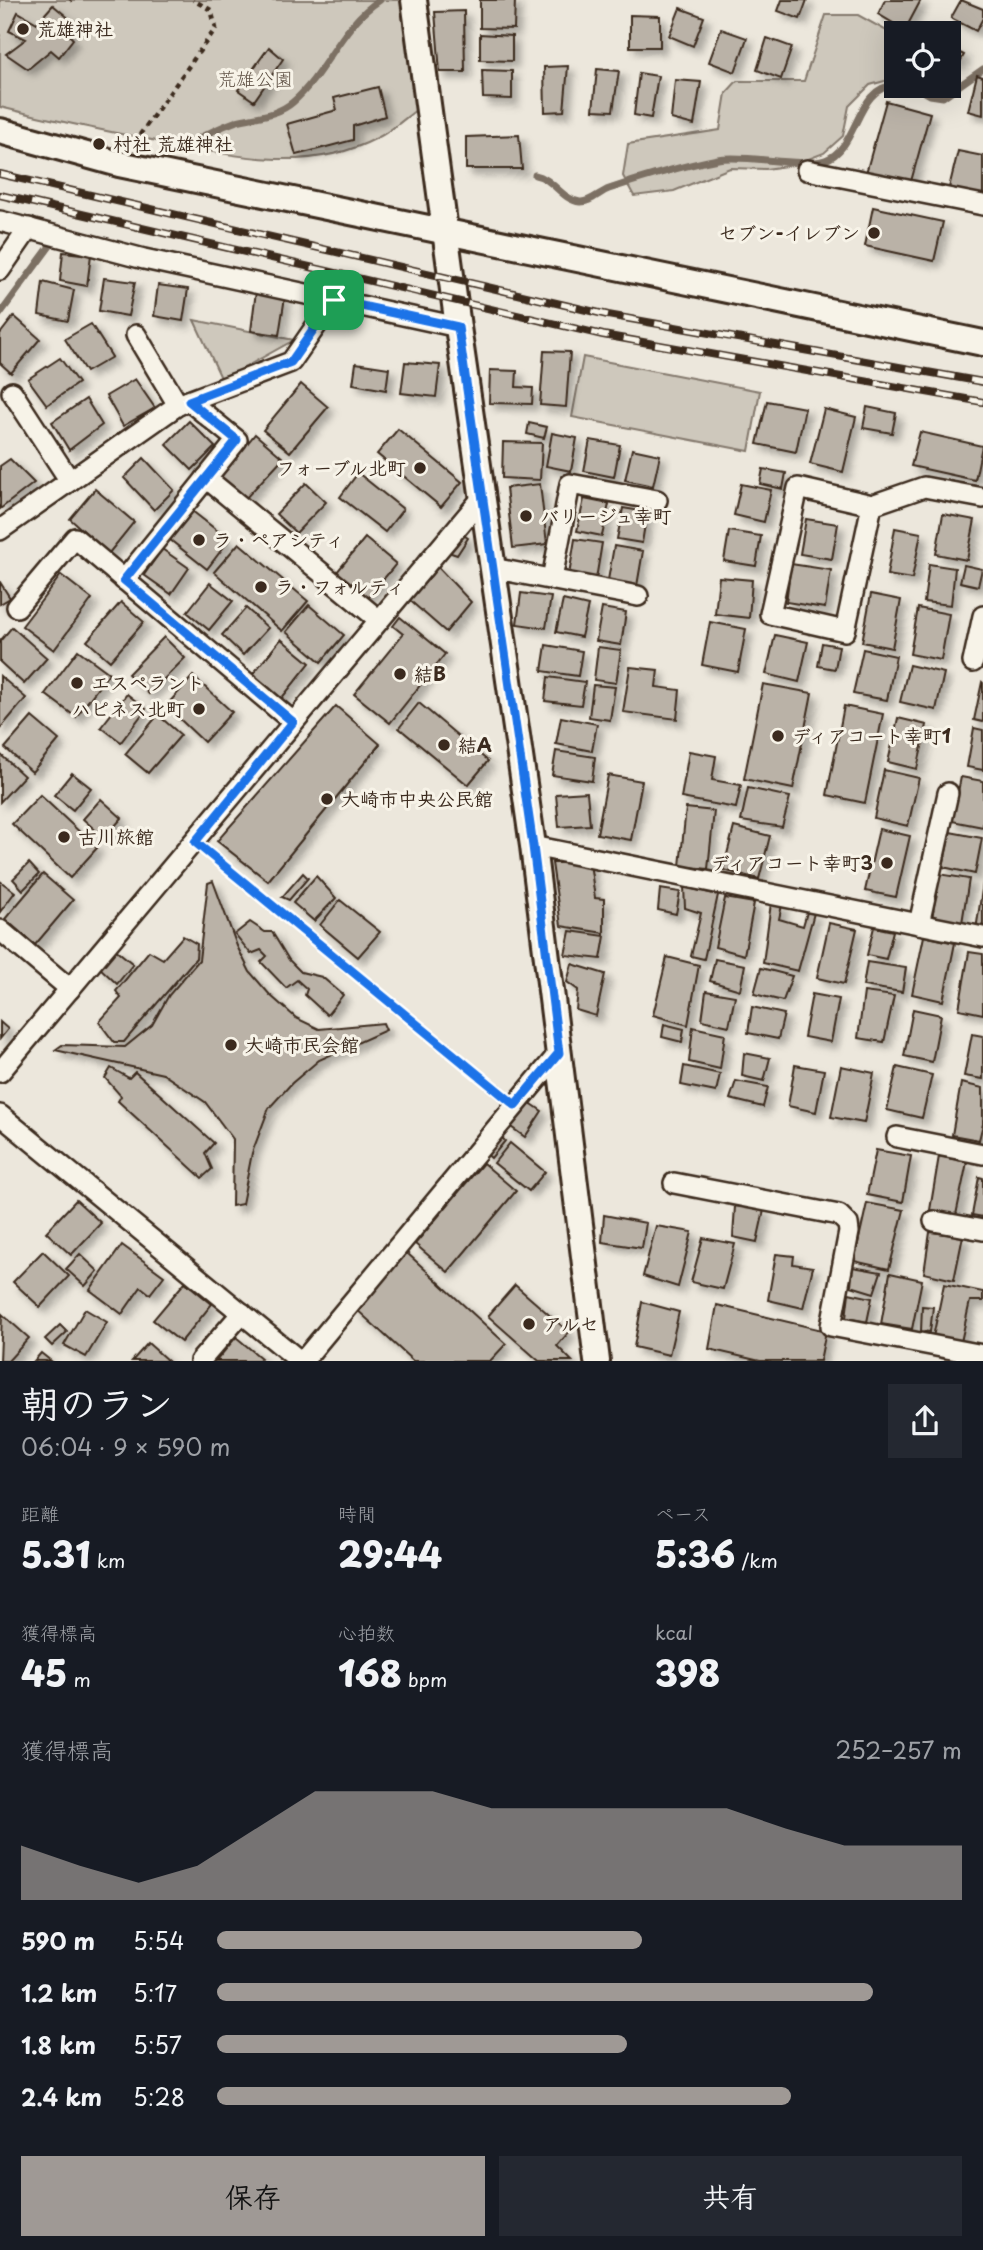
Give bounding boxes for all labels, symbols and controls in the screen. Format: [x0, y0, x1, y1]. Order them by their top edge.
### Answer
place label: 荒雄神社 [37, 14, 113, 42]
marker: 荒雄神社 [15, 21, 31, 37]
map controls [884, 21, 961, 98]
button: locate [884, 21, 961, 98]
park label: 荒雄公園 [217, 64, 293, 92]
place label: 村社 荒雄神社 [113, 129, 233, 157]
marker: 村社 荒雄神社 [91, 136, 107, 152]
place label: セブン-イレブン [718, 218, 860, 246]
marker: セブン-イレブン [866, 225, 882, 241]
pin [304, 270, 364, 330]
icon: arrive [315, 281, 353, 319]
place label: フォーブル北町 [276, 453, 406, 481]
marker: フォーブル北町 [412, 460, 428, 476]
place label: バリージュ幸町 [540, 501, 672, 529]
marker: バリージュ幸町 [518, 508, 534, 524]
place label: ラ・ペアシティ [213, 525, 345, 553]
marker: ラ・ペアシティ [191, 532, 207, 548]
place label: ラ・フォルティ [275, 572, 405, 600]
marker: ラ・フォルティ [253, 579, 269, 595]
place label: 結B [414, 659, 446, 687]
marker: 結B [392, 666, 408, 682]
place label: エスペラント [91, 668, 205, 696]
marker: エスペラント [69, 675, 85, 691]
place label: ハピネス北町 [71, 694, 185, 722]
marker: ハピネス北町 [191, 701, 207, 717]
place label: ディアコート幸町1 [792, 721, 951, 749]
marker: ディアコート幸町1 [770, 728, 786, 744]
place label: 結A [458, 730, 492, 758]
marker: 結A [436, 737, 452, 753]
place label: 大崎市中央公民館 [341, 784, 493, 812]
marker: 大崎市中央公民館 [319, 791, 335, 807]
place label: 古川旅館 [78, 822, 154, 850]
marker: 古川旅館 [56, 829, 72, 845]
place label: ディアコート幸町3 [711, 848, 873, 876]
marker: ディアコート幸町3 [879, 855, 895, 871]
place label: 大崎市民会館 [245, 1030, 359, 1058]
marker: 大崎市民会館 [223, 1037, 239, 1053]
place label: アルセ [543, 1309, 599, 1337]
marker: アルセ [521, 1316, 537, 1332]
text: 朝のラン [21, 1374, 173, 1431]
button: share [888, 1384, 962, 1458]
text: 06:04 · 9 × 590 m [21, 1429, 230, 1464]
text: 距離 [21, 1499, 59, 1527]
text: 時間 [338, 1499, 376, 1527]
text: ペース [655, 1499, 711, 1527]
text: 5.31 [21, 1527, 91, 1580]
text: 29:44 [338, 1527, 442, 1580]
text: 5:36 [655, 1527, 735, 1580]
text: km [91, 1546, 125, 1574]
text: /km [735, 1546, 778, 1574]
text: 獲得標高 [21, 1618, 97, 1646]
text: 心拍数 [338, 1618, 395, 1646]
text: kcal [655, 1618, 693, 1646]
text: 45 [21, 1646, 67, 1699]
text: 168 [338, 1646, 402, 1699]
text: 398 [655, 1646, 720, 1699]
text: m [67, 1665, 91, 1693]
text: bpm [402, 1665, 447, 1693]
text: 獲得標高 [21, 1732, 113, 1767]
text: 252–257 m [835, 1732, 962, 1767]
text: 590 m [21, 1923, 95, 1958]
text: 5:54 [133, 1923, 184, 1958]
text: 1.2 km [21, 1975, 97, 2010]
text: 5:17 [133, 1975, 177, 2010]
text: 1.8 km [21, 2027, 96, 2062]
text: 5:57 [133, 2027, 182, 2062]
text: 2.4 km [21, 2079, 102, 2114]
text: 5:28 [133, 2079, 185, 2114]
button: 保存 [21, 2156, 485, 2236]
button: 共有 [499, 2156, 962, 2236]

